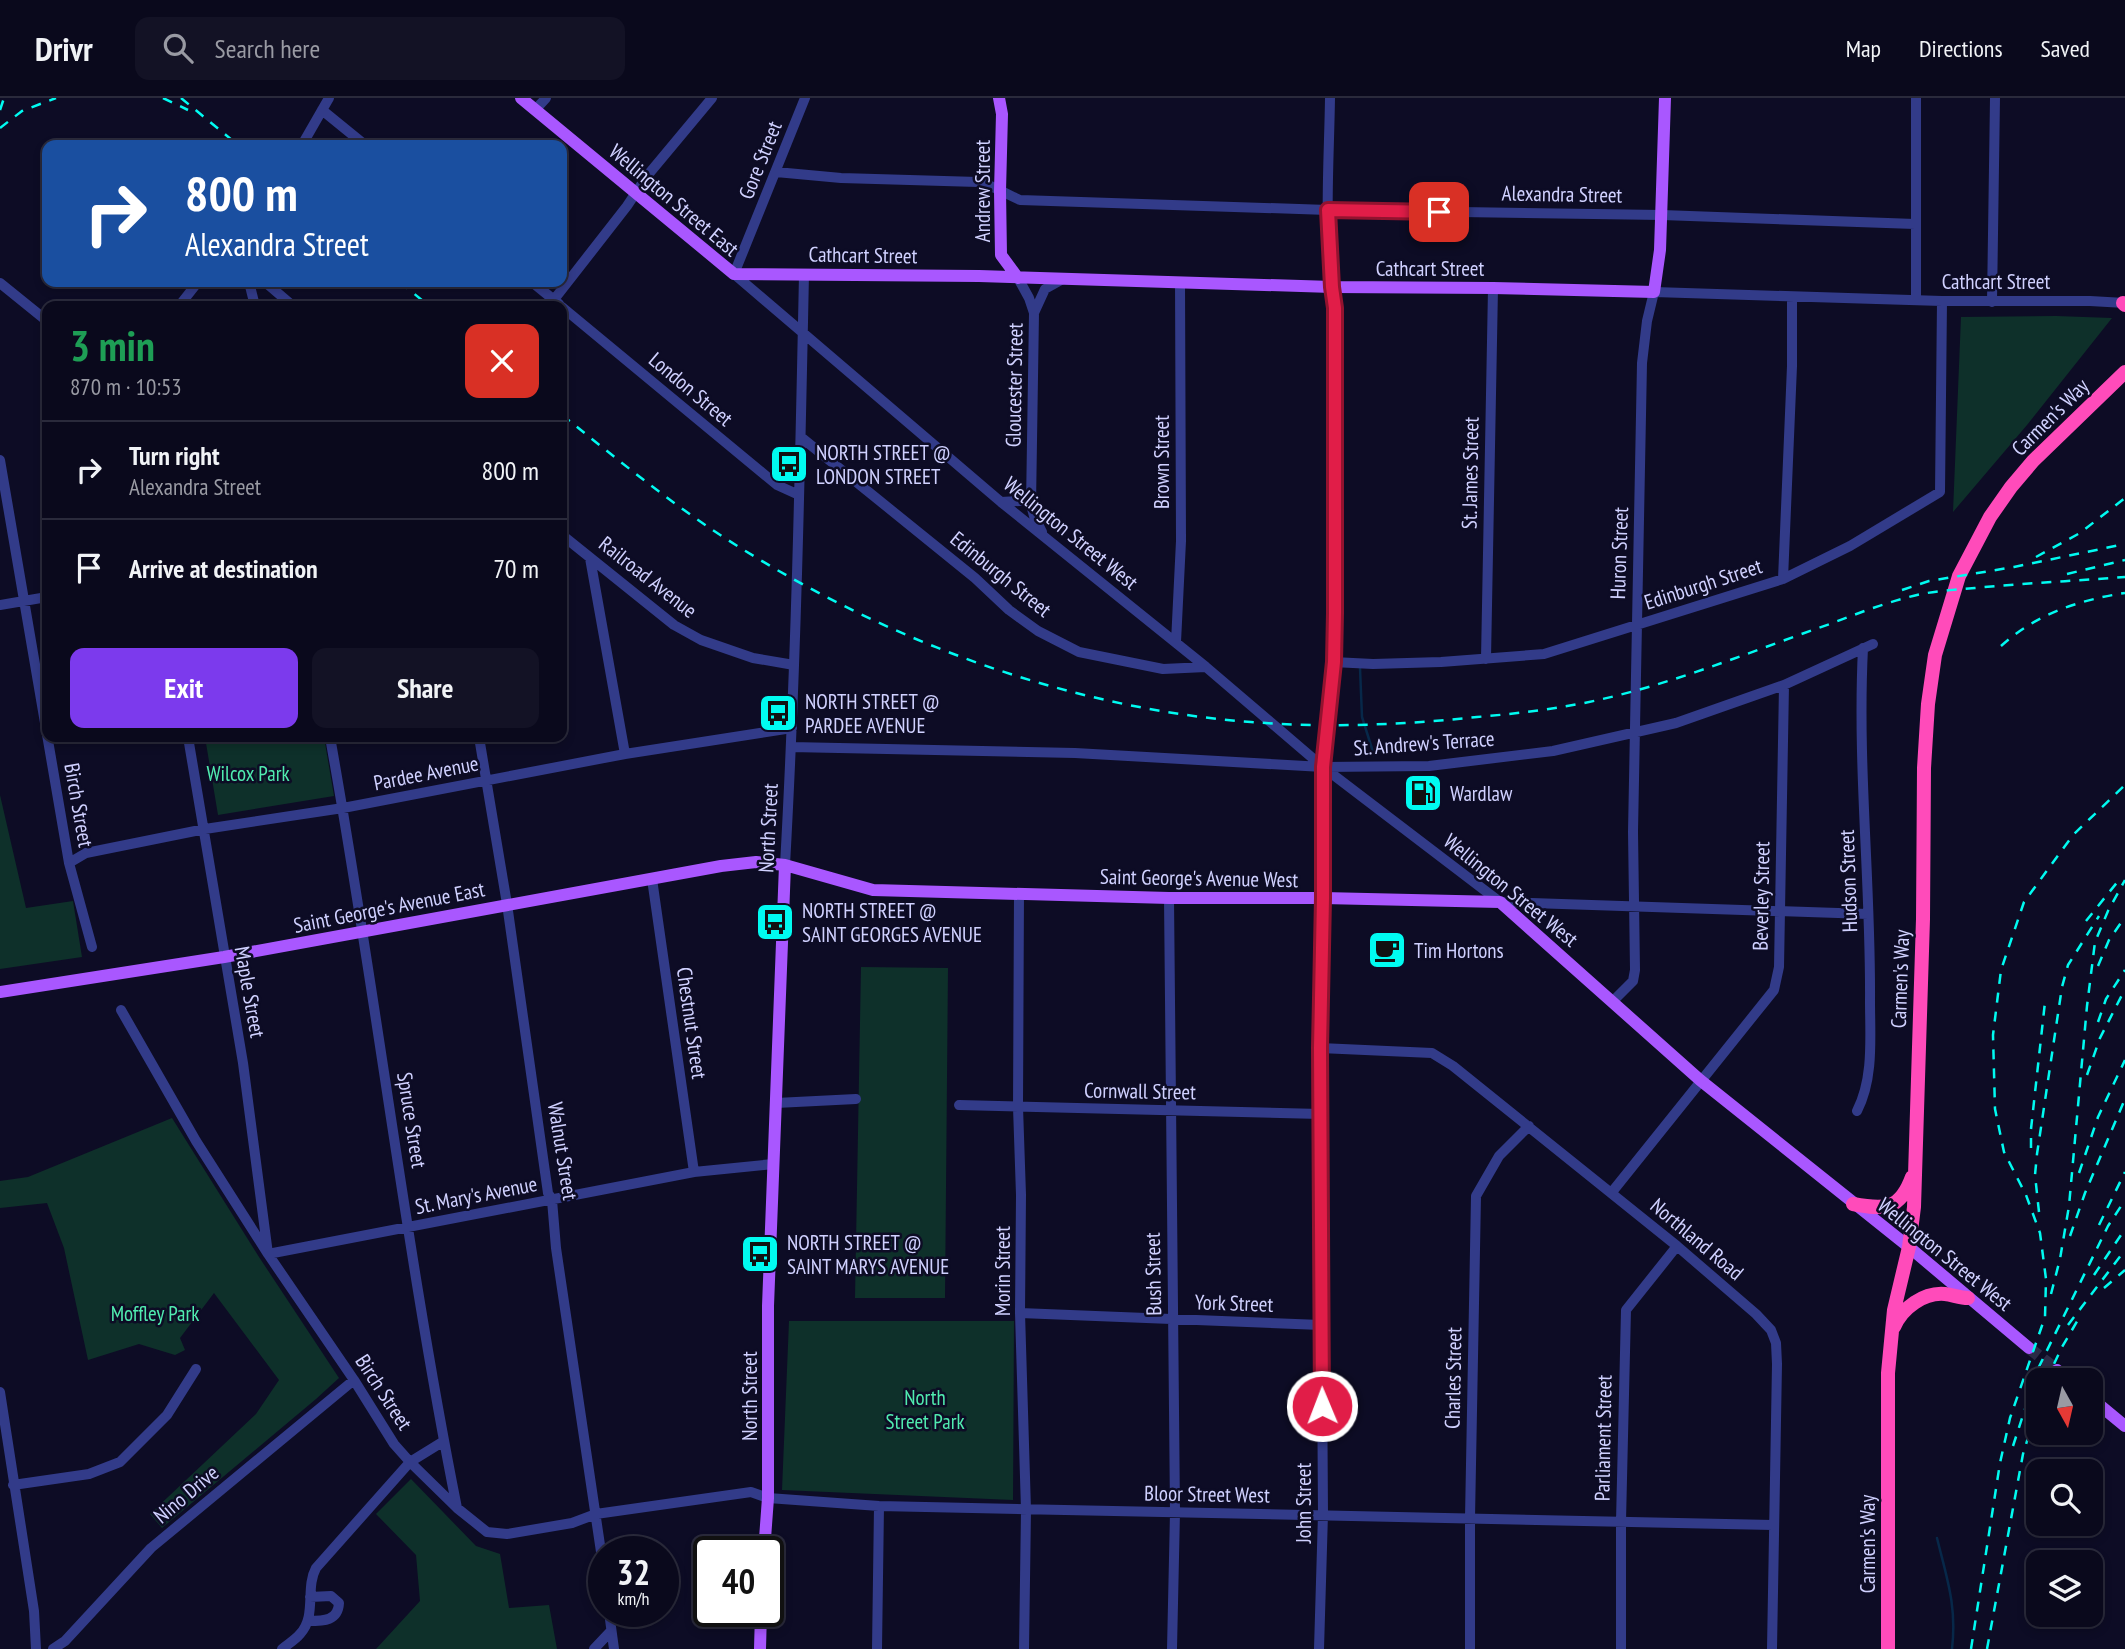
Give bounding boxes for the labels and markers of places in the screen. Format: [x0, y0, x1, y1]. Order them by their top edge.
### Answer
pin [1409, 182, 1469, 242]
place label: NORTH STREET @ LONDON STREET [816, 439, 951, 490]
bus stop icon: NORTH STREET @ LONDON STREET [768, 443, 810, 485]
place label: NORTH STREET @ PARDEE AVENUE [805, 688, 940, 739]
bus stop icon: NORTH STREET @ PARDEE AVENUE [757, 692, 799, 734]
fuel station icon: Wardlaw [1402, 772, 1444, 814]
place label: Wardlaw [1450, 780, 1513, 807]
place label: NORTH STREET @ SAINT GEORGES AVENUE [802, 897, 982, 948]
bus stop icon: NORTH STREET @ SAINT GEORGES AVENUE [754, 901, 796, 943]
cafe icon: Tim Hortons [1366, 929, 1408, 971]
place label: Tim Hortons [1414, 937, 1504, 964]
place label: NORTH STREET @ SAINT MARYS AVENUE [787, 1229, 949, 1280]
bus stop icon: NORTH STREET @ SAINT MARYS AVENUE [739, 1233, 781, 1275]

